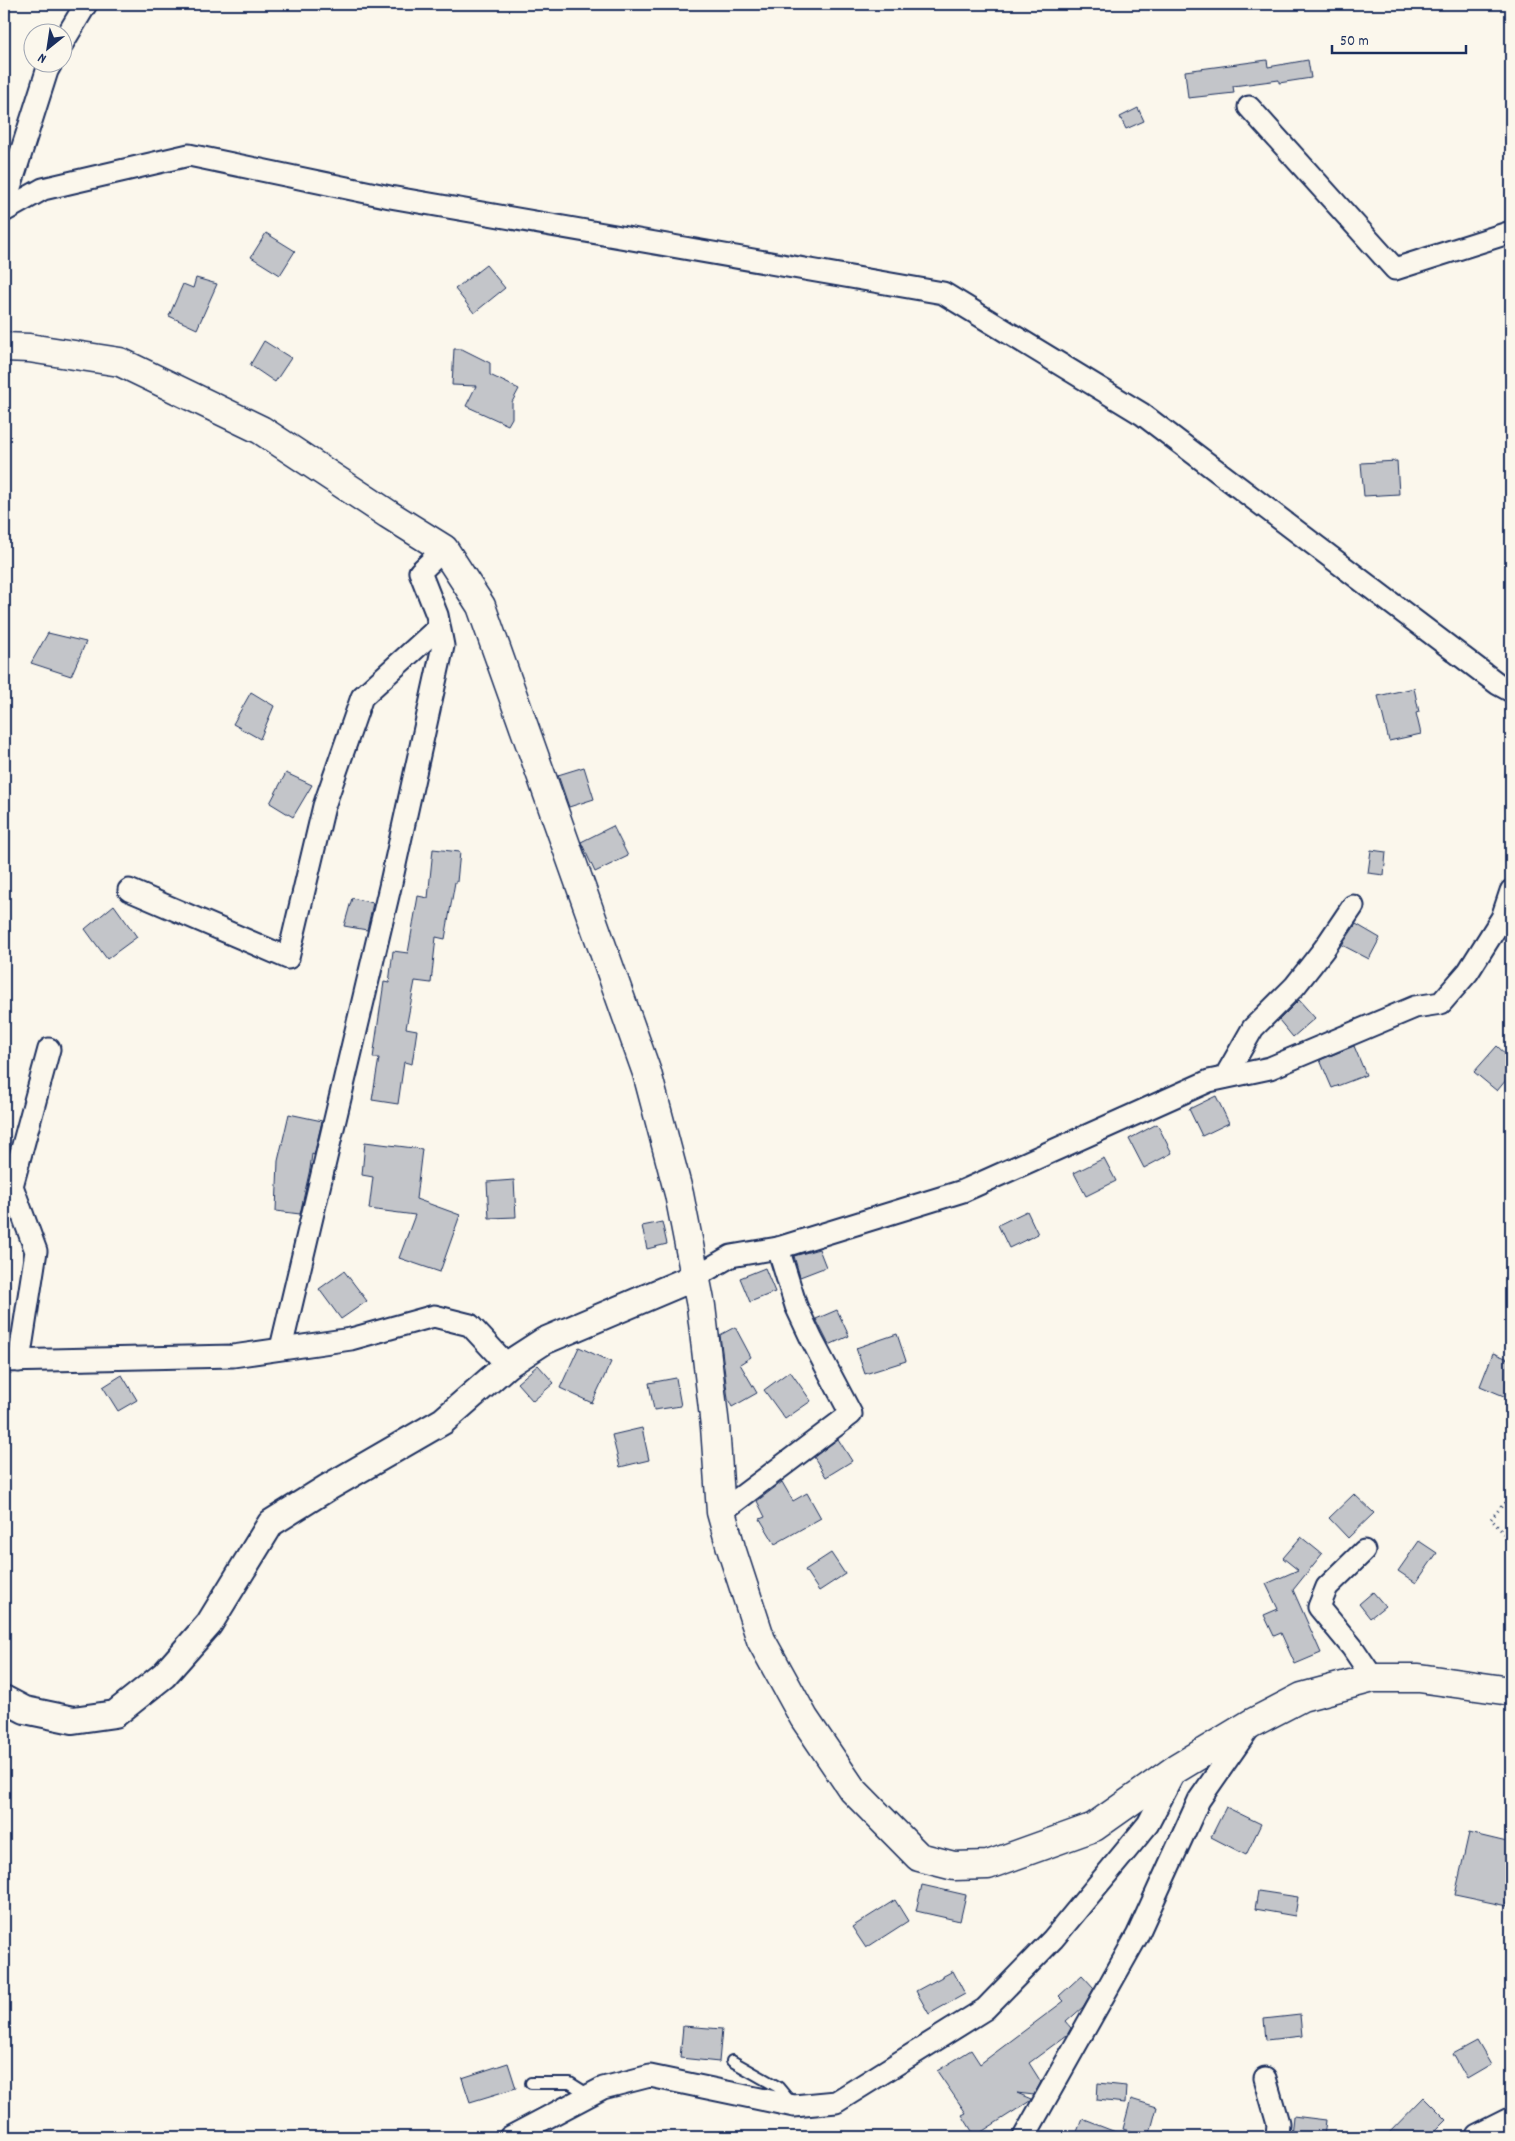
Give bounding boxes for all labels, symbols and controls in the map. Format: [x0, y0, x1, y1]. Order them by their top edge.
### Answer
north arrow [22, 22, 72, 72]
scale bar [1332, 22, 1466, 54]
text: 50 m [1340, 31, 1369, 53]
text: N [34, 47, 50, 68]

